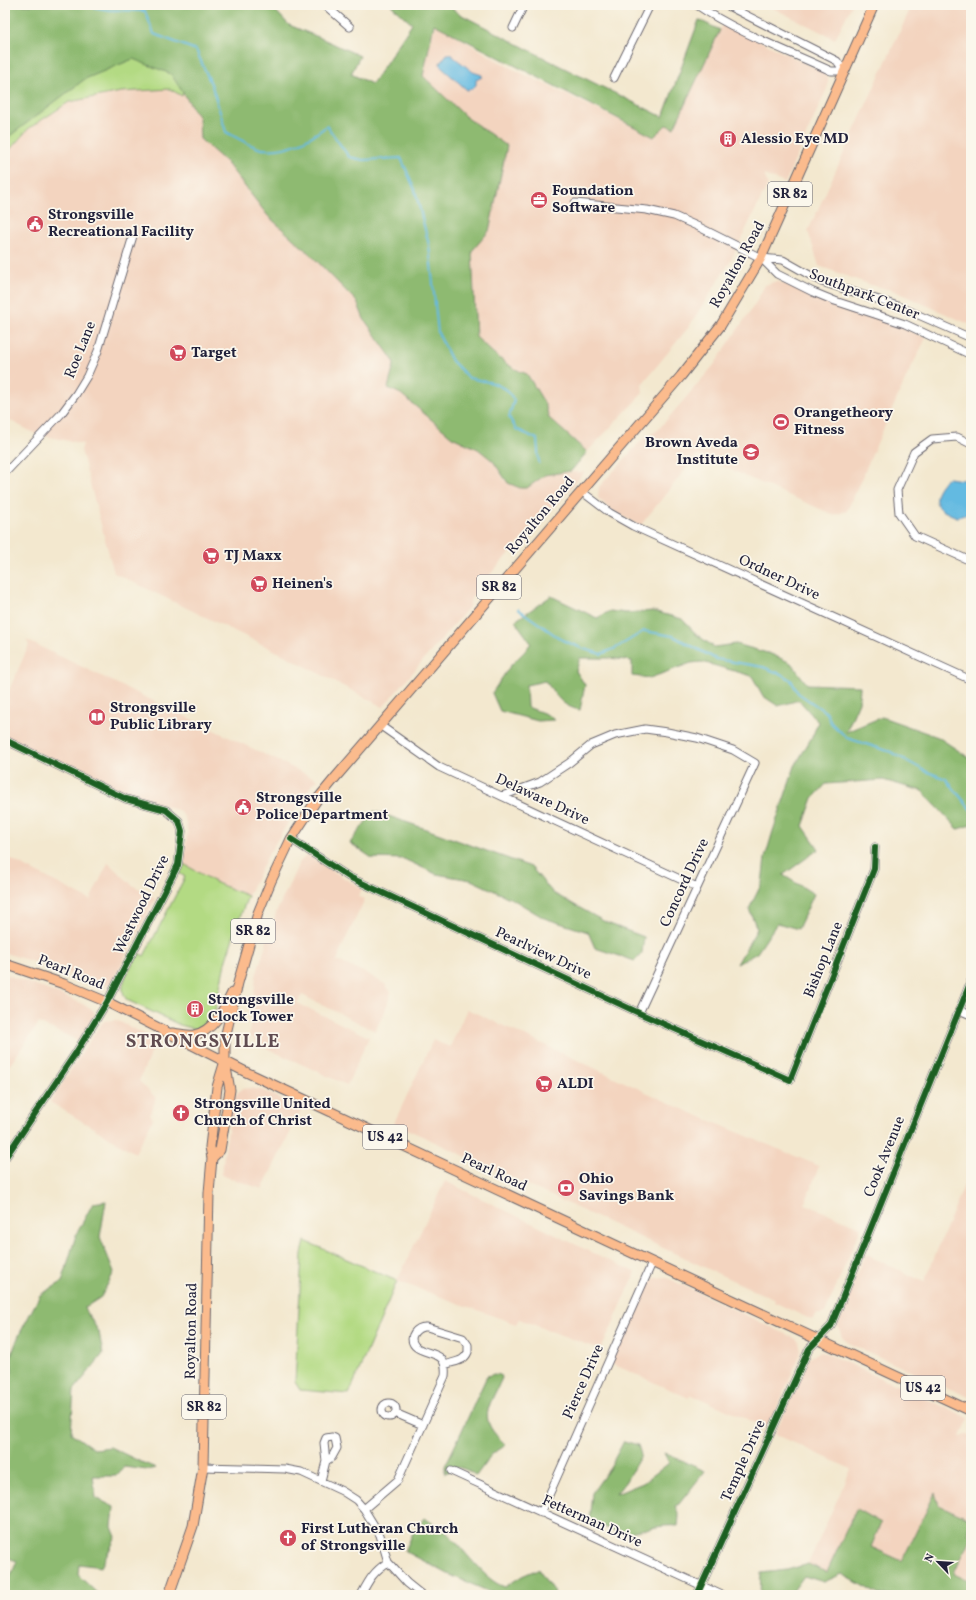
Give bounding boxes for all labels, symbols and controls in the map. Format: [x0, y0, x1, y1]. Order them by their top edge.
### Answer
building icon: Alessio Eye MD [718, 129, 738, 149]
place label: Alessio Eye MD [741, 129, 849, 150]
place label: Foundation Software [552, 181, 634, 219]
road number: SR 82 [768, 182, 812, 206]
office icon: Foundation Software [529, 190, 549, 210]
place label: Strongsville Recreational Facility [48, 205, 195, 243]
public building icon: Strongsville Recreational Facility [25, 214, 45, 234]
street label: Royalton Road [705, 218, 771, 312]
street label: Southpark Center [806, 264, 922, 326]
street label: Roe Lane [60, 318, 102, 382]
supermarket icon: Target [168, 343, 188, 363]
place label: Target [191, 343, 237, 364]
place label: Orangetheory Fitness [794, 403, 894, 441]
sports icon: Orangetheory Fitness [771, 412, 791, 432]
place label: Brown Aveda Institute [645, 433, 738, 471]
school or university icon: Brown Aveda Institute [741, 442, 761, 462]
street label: Royalton Road [502, 472, 580, 560]
supermarket icon: TJ Maxx [201, 546, 221, 566]
place label: TJ Maxx [224, 546, 282, 567]
street label: Ordner Drive [735, 550, 823, 606]
supermarket icon: Heinen's [249, 574, 269, 594]
place label: Heinen's [272, 574, 333, 595]
road number: SR 82 [477, 575, 521, 599]
place label: Strongsville Public Library [110, 698, 213, 736]
library icon: Strongsville Public Library [87, 707, 107, 727]
street label: Delaware Drive [491, 769, 593, 831]
place label: Strongsville Police Department [256, 788, 388, 826]
public building icon: Strongsville Police Department [233, 797, 253, 817]
street label: Concord Drive [655, 835, 715, 931]
street label: Westwood Drive [109, 852, 175, 958]
road number: SR 82 [231, 919, 275, 943]
street label: Bishop Lane [799, 919, 849, 1001]
street label: Pearlview Drive [491, 923, 595, 985]
street label: Pearl Road [34, 950, 108, 996]
place label: Strongsville Clock Tower [208, 990, 294, 1028]
building icon: Strongsville Clock Tower [185, 999, 205, 1019]
district label: STRONGSVILLE [126, 1029, 280, 1055]
supermarket icon: ALDI [534, 1074, 554, 1094]
place label: ALDI [557, 1074, 594, 1095]
place label: Strongsville United Church of Christ [194, 1094, 331, 1132]
church icon: Strongsville United Church of Christ [171, 1103, 191, 1123]
street label: Cook Avenue [859, 1113, 911, 1201]
road number: US 42 [363, 1125, 407, 1149]
street label: Pearl Road [458, 1149, 530, 1197]
place label: Ohio Savings Bank [579, 1169, 674, 1207]
bank icon: Ohio Savings Bank [556, 1178, 576, 1198]
street label: Royalton Road [181, 1282, 203, 1380]
street label: Pierce Drive [558, 1341, 610, 1423]
road number: US 42 [901, 1376, 945, 1400]
road number: SR 82 [182, 1395, 226, 1419]
street label: Temple Drive [717, 1417, 771, 1505]
street label: Fetterman Drive [539, 1490, 645, 1554]
place label: First Lutheran Church of Strongsville [301, 1519, 459, 1557]
church icon: First Lutheran Church of Strongsville [278, 1528, 298, 1548]
north arrow [918, 1542, 958, 1582]
text: N [922, 1552, 939, 1565]

